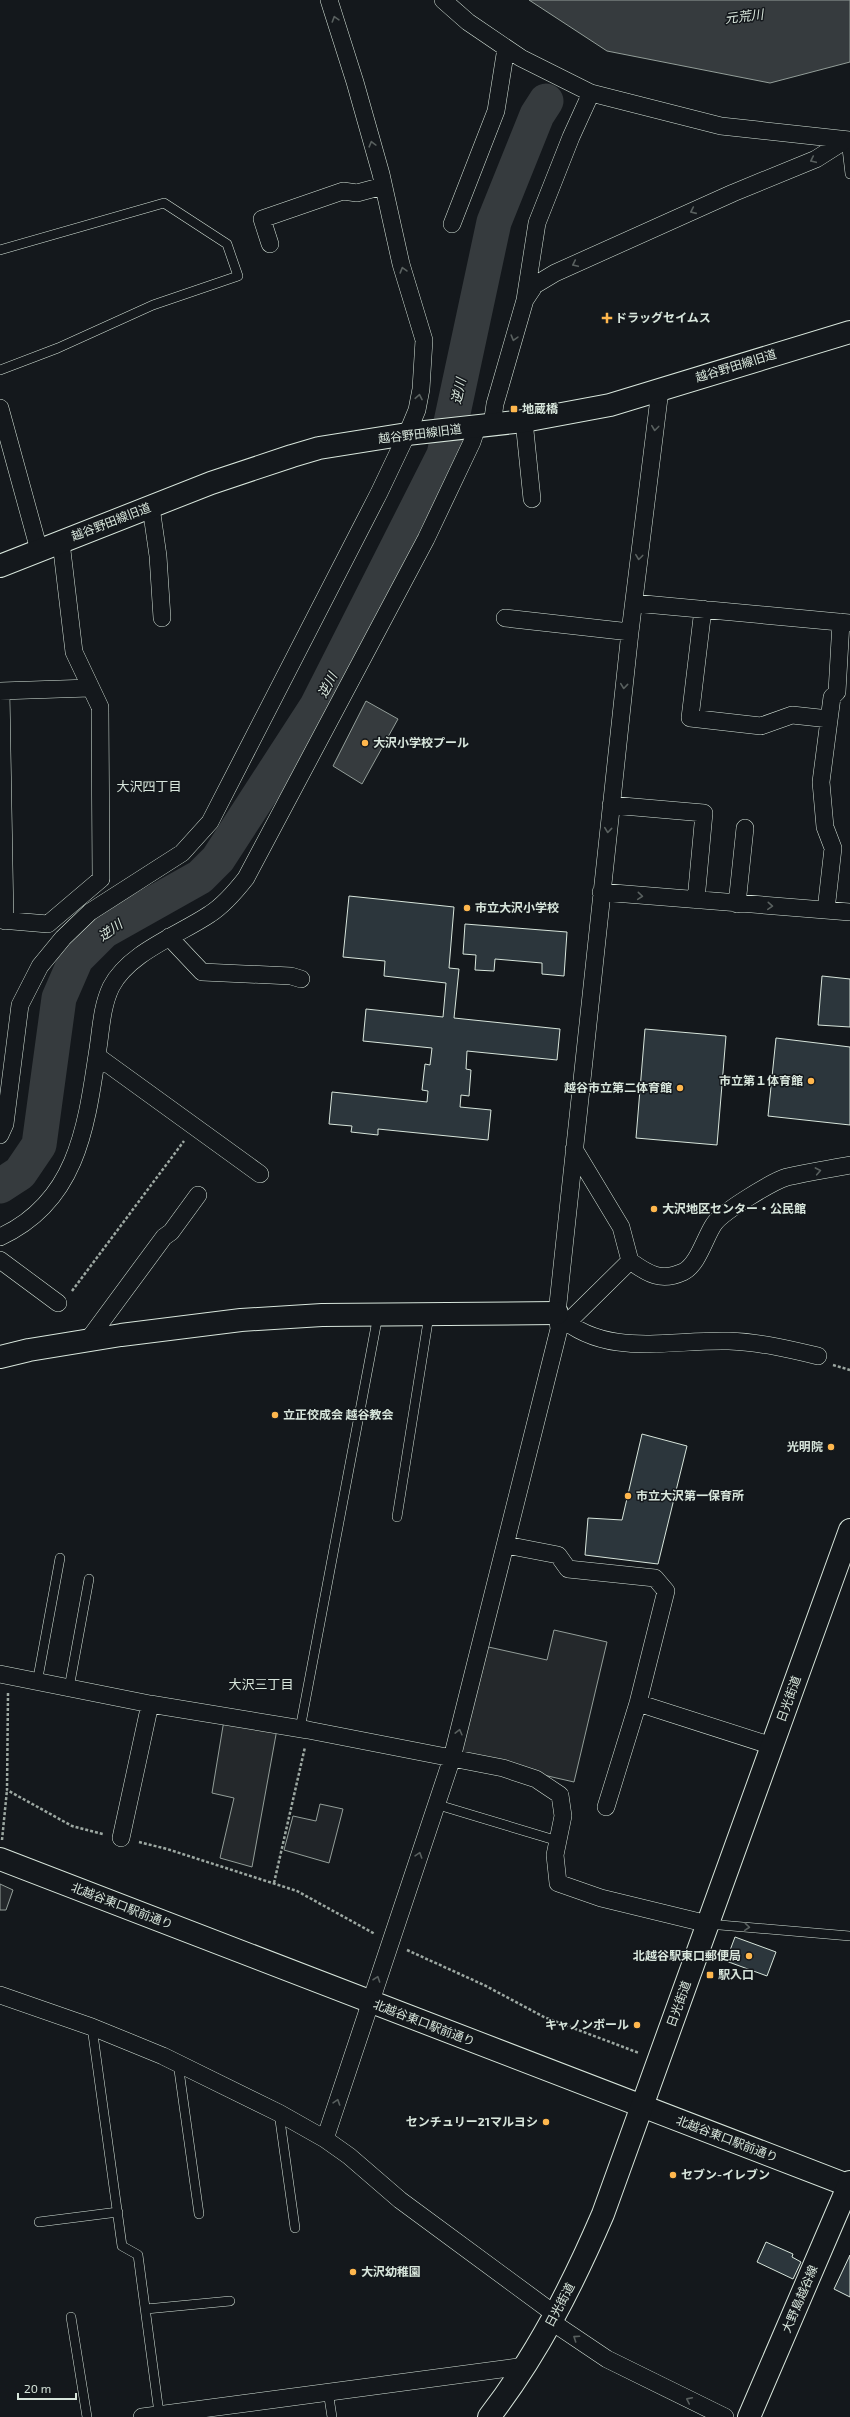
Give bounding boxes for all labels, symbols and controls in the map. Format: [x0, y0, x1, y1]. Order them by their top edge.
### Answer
water label: 元荒川 [724, 5, 766, 26]
one-way arrow [331, 16, 340, 23]
one-way arrow [368, 141, 377, 148]
one-way arrow [809, 155, 817, 163]
one-way arrow [690, 206, 697, 214]
one-way arrow [571, 259, 579, 267]
one-way arrow [399, 267, 408, 274]
place label: ドラッグセイムス [615, 310, 711, 324]
marker: ドラッグセイムス [602, 313, 612, 323]
one-way arrow [510, 334, 519, 341]
street label: 越谷野田線旧道 [693, 346, 778, 384]
water label: 逆川 [447, 375, 469, 405]
one-way arrow [414, 394, 423, 400]
place label: 地蔵橋 [522, 401, 559, 415]
marker: 地蔵橋 [509, 404, 519, 414]
street label: 越谷野田線旧道 [377, 421, 462, 445]
one-way arrow [651, 425, 660, 431]
street label: 越谷野田線旧道 [69, 499, 152, 543]
one-way arrow [635, 554, 644, 560]
water label: 逆川 [314, 668, 341, 700]
one-way arrow [620, 683, 629, 690]
place label: 大沢小学校プール [373, 735, 469, 749]
marker: 大沢小学校プール [360, 738, 370, 748]
district label: 大沢四丁目 [116, 778, 182, 794]
one-way arrow [604, 827, 613, 833]
one-way arrow [637, 891, 643, 900]
place label: 市立大沢小学校 [475, 900, 559, 914]
one-way arrow [767, 902, 773, 911]
marker: 市立大沢小学校 [462, 903, 472, 913]
water label: 逆川 [95, 915, 127, 944]
place label: 市立第１体育館 [719, 1073, 803, 1087]
marker: 市立第１体育館 [806, 1076, 816, 1086]
place label: 越谷市立第二体育館 [564, 1080, 672, 1094]
marker: 越谷市立第二体育館 [675, 1083, 685, 1093]
one-way arrow [815, 1168, 821, 1176]
place label: 大沢地区センター・公民館 [662, 1201, 806, 1215]
marker: 大沢地区センター・公民館 [649, 1204, 659, 1214]
place label: 立正佼成会 越谷教会 [283, 1407, 394, 1421]
marker: 立正佼成会 越谷教会 [270, 1410, 280, 1420]
place label: 光明院 [787, 1439, 823, 1453]
marker: 光明院 [826, 1442, 836, 1452]
place label: 市立大沢第一保育所 [636, 1488, 744, 1502]
marker: 市立大沢第一保育所 [623, 1491, 633, 1501]
street label: 日光街道 [773, 1674, 803, 1724]
district label: 大沢三丁目 [228, 1676, 294, 1692]
one-way arrow [454, 1729, 462, 1735]
one-way arrow [414, 1852, 422, 1859]
street label: 北越谷東口駅前通り [69, 1879, 175, 1931]
one-way arrow [744, 1923, 750, 1932]
place label: 北越谷駅東口郵便局 [633, 1948, 741, 1962]
marker: 北越谷駅東口郵便局 [744, 1951, 754, 1961]
place label: 駅入口 [718, 1967, 754, 1981]
marker: 駅入口 [705, 1970, 715, 1980]
one-way arrow [373, 1975, 381, 1982]
street label: 日光街道 [663, 1979, 693, 2029]
street label: 北越谷東口駅前通り [371, 1996, 477, 2048]
place label: キャノンボール [545, 2017, 629, 2031]
marker: キャノンボール [632, 2020, 642, 2030]
one-way arrow [332, 2099, 341, 2106]
street label: 北越谷東口駅前通り [674, 2112, 780, 2164]
place label: センチュリー21マルヨシ [406, 2114, 538, 2128]
marker: センチュリー21マルヨシ [541, 2117, 551, 2127]
place label: セブン-イレブン [681, 2167, 770, 2181]
marker: セブン-イレブン [668, 2170, 678, 2180]
street label: 大野島越谷線 [779, 2263, 820, 2334]
place label: 大沢幼稚園 [361, 2264, 421, 2278]
marker: 大沢幼稚園 [348, 2267, 358, 2277]
street label: 日光街道 [542, 2280, 577, 2329]
one-way arrow [573, 2336, 580, 2343]
scale bar [18, 2375, 76, 2401]
text: 20 m [24, 2381, 51, 2395]
one-way arrow [686, 2397, 694, 2405]

